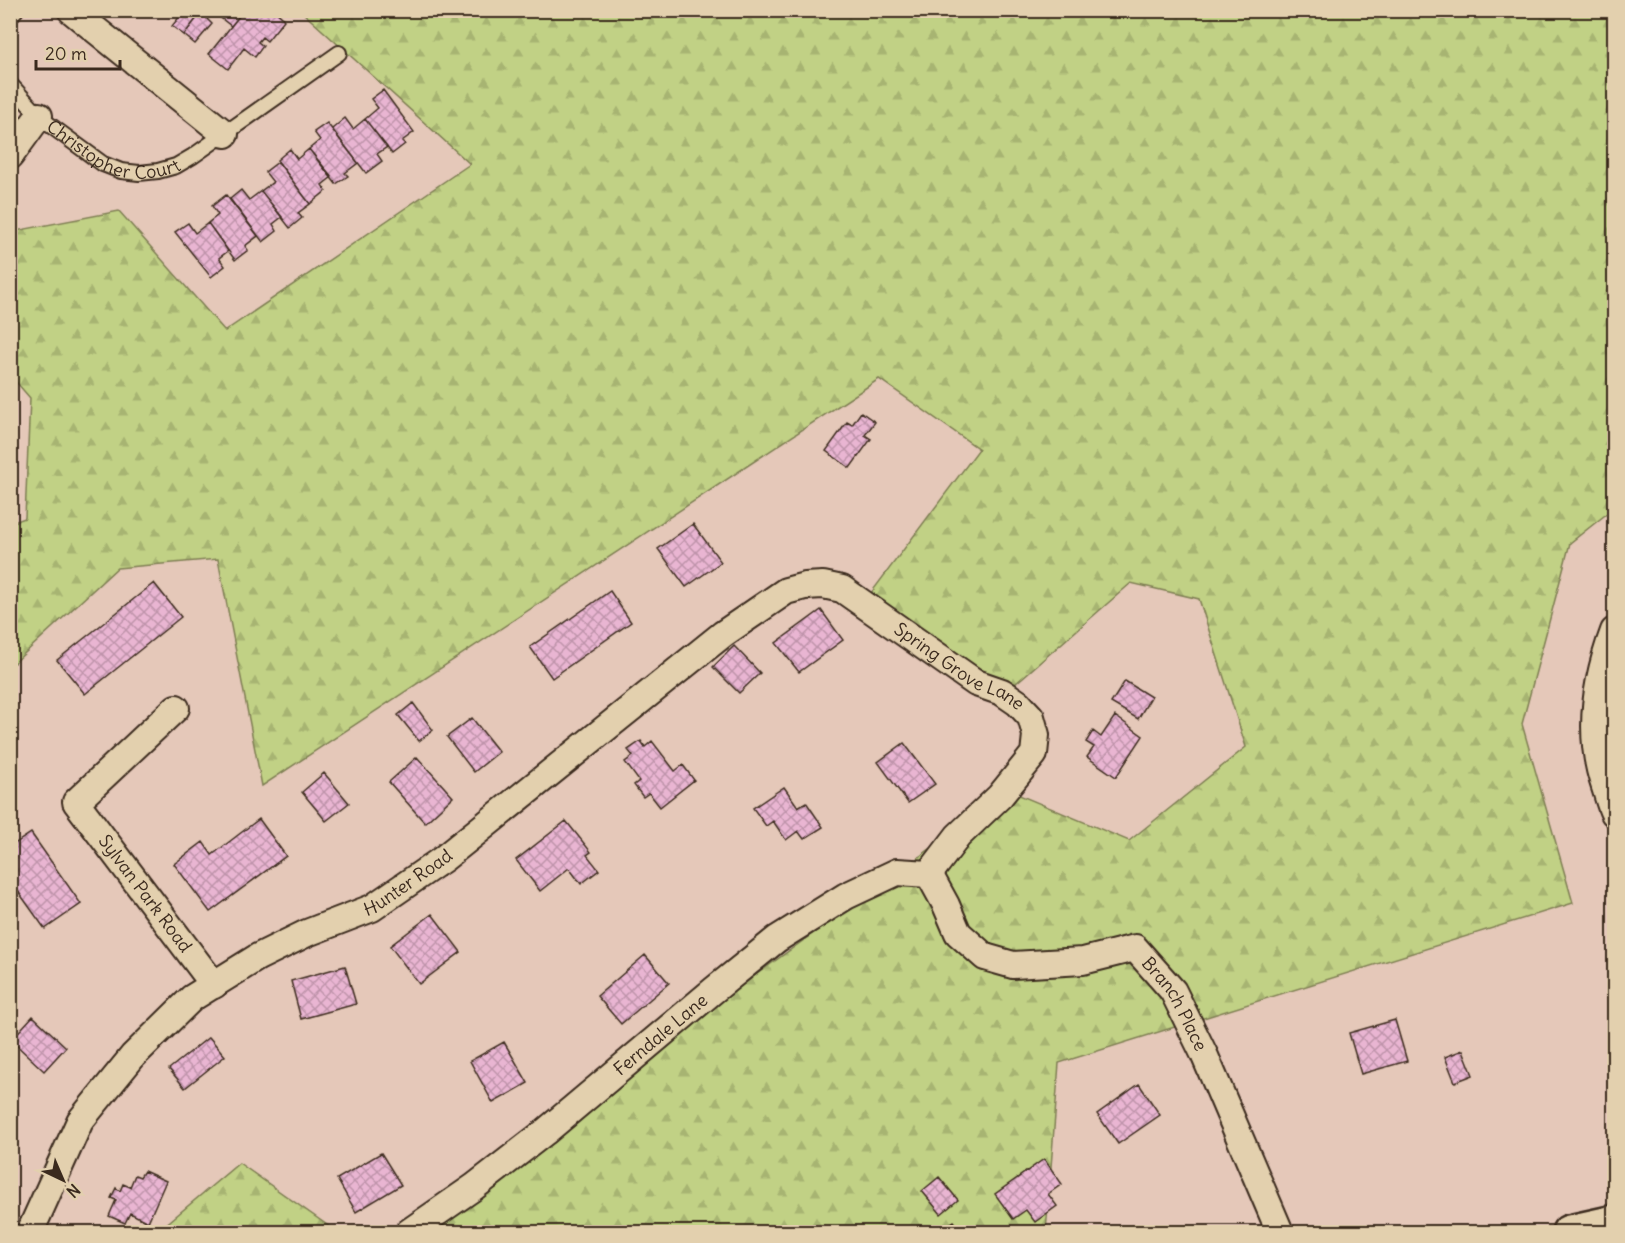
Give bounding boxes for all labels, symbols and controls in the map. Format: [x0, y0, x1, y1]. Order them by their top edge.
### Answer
scale bar [36, 33, 120, 71]
text: 20 m [45, 42, 87, 65]
street label: Christopher Court [42, 115, 185, 184]
street label: Spring Grove Lane [890, 617, 1030, 714]
street label: Sylvan Park Road [94, 830, 198, 957]
street label: Hunter Road [360, 844, 457, 921]
street label: Branch Place [1137, 952, 1213, 1055]
street label: Ferndale Lane [609, 988, 712, 1080]
north arrow [33, 1150, 93, 1210]
text: N [62, 1180, 84, 1202]

